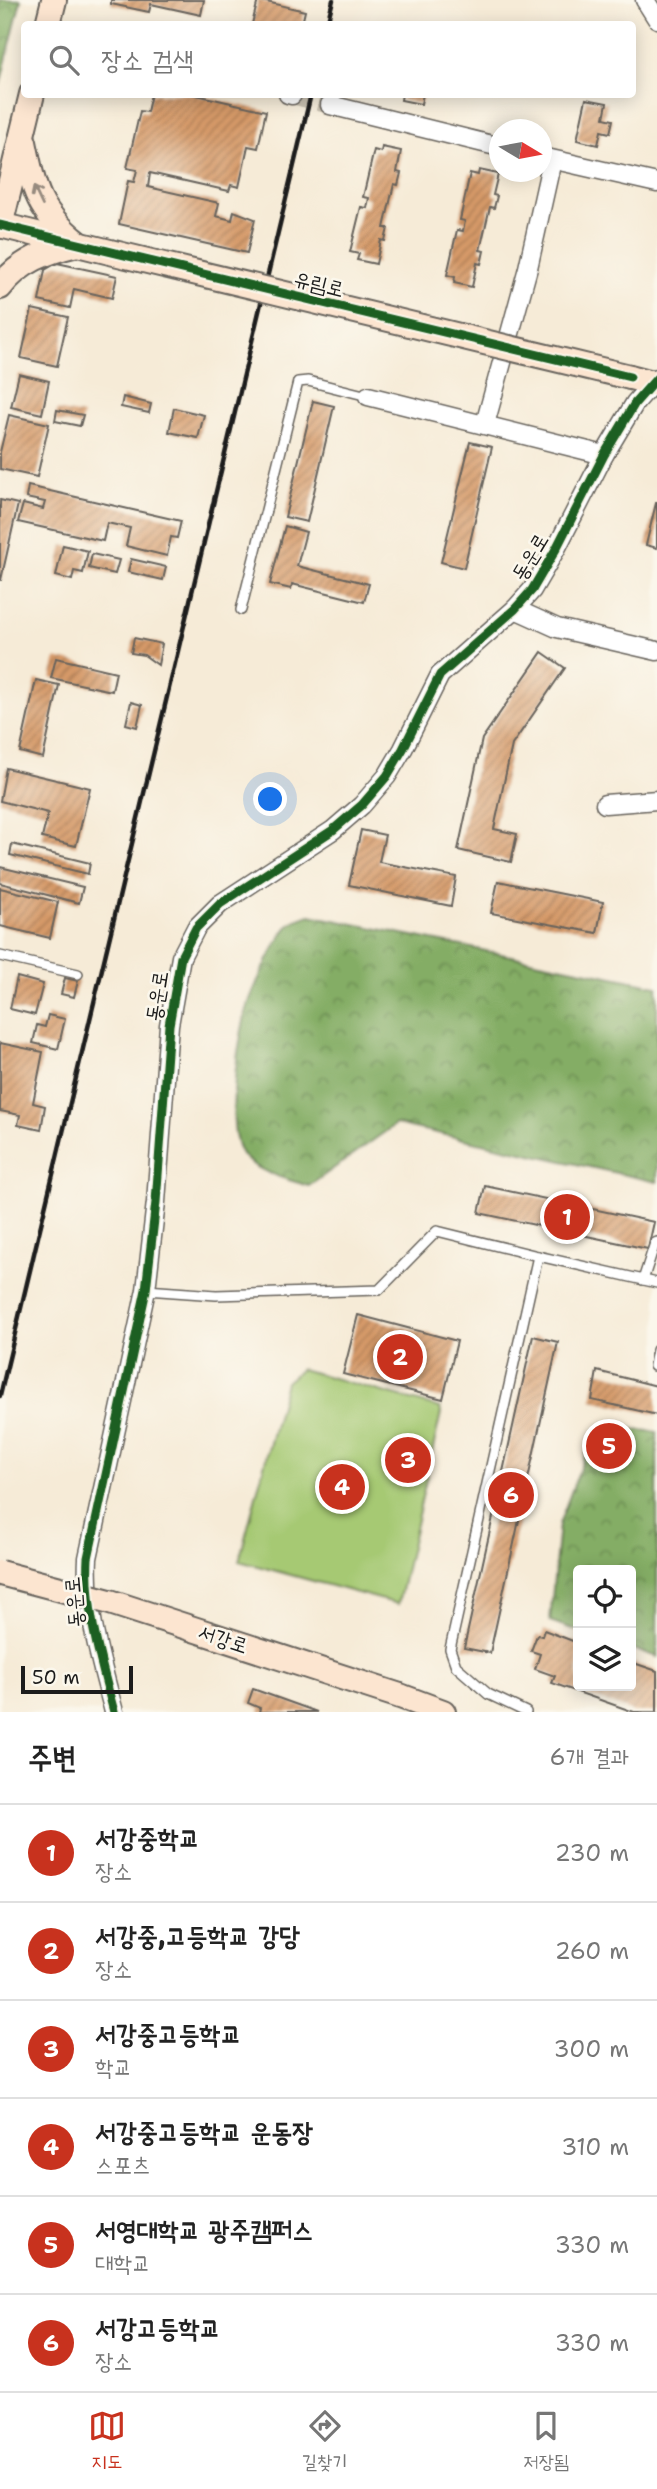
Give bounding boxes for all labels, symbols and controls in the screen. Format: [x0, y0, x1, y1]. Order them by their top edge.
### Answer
search box [21, 21, 636, 98]
icon: search [45, 41, 83, 79]
text: 장소 검색 [101, 42, 194, 77]
north arrow [489, 119, 552, 182]
one-way arrow [30, 186, 44, 207]
street label: 유림로 [291, 264, 347, 304]
street label: 동운로 [505, 528, 555, 586]
your location [253, 782, 287, 816]
street label: 동운로 [139, 969, 175, 1023]
pin: 1 [544, 1191, 590, 1243]
pin: 2 [377, 1331, 423, 1383]
pin: 5 [586, 1420, 632, 1472]
pin: 3 [385, 1434, 431, 1486]
pin: 4 [319, 1461, 365, 1513]
pin: 6 [488, 1469, 534, 1521]
map controls [573, 1565, 636, 1691]
button: locate [573, 1565, 636, 1628]
street label: 동운로 [58, 1576, 90, 1628]
street label: 서강로 [195, 1618, 251, 1660]
button: layers [573, 1628, 636, 1691]
scale bar [21, 1663, 133, 1695]
text: 50 m [32, 1665, 80, 1690]
text: 주변 [28, 1737, 76, 1778]
text: 6개 결과 [550, 1742, 629, 1772]
text: 서강중학교 [95, 1820, 200, 1855]
text: 1 [46, 1838, 56, 1868]
text: 230 m [555, 1838, 629, 1868]
text: 장소 [95, 1856, 132, 1886]
text: 서강중,고등학교 강당 [95, 1918, 300, 1953]
text: 2 [43, 1936, 59, 1966]
text: 260 m [555, 1936, 629, 1966]
text: 장소 [95, 1954, 132, 1984]
text: 서강중고등학교 [95, 2016, 241, 2051]
text: 3 [43, 2034, 59, 2064]
text: 300 m [554, 2034, 629, 2064]
text: 학교 [95, 2052, 132, 2082]
text: 서강중고등학교 운동장 [95, 2114, 313, 2149]
text: 4 [43, 2132, 59, 2162]
text: 310 m [561, 2132, 629, 2162]
text: 스포츠 [95, 2150, 151, 2180]
text: 서영대학교 광주캠퍼스 [95, 2212, 313, 2247]
text: 5 [44, 2230, 58, 2260]
text: 330 m [555, 2230, 629, 2260]
text: 대학교 [95, 2248, 151, 2278]
text: 서강고등학교 [95, 2310, 221, 2345]
text: 6 [43, 2328, 59, 2358]
text: 330 m [555, 2328, 629, 2358]
text: 장소 [95, 2346, 132, 2376]
tab: 지도 [88, 2407, 126, 2475]
tab: 길찾기 [302, 2407, 348, 2475]
tab: 저장됨 [523, 2407, 569, 2475]

